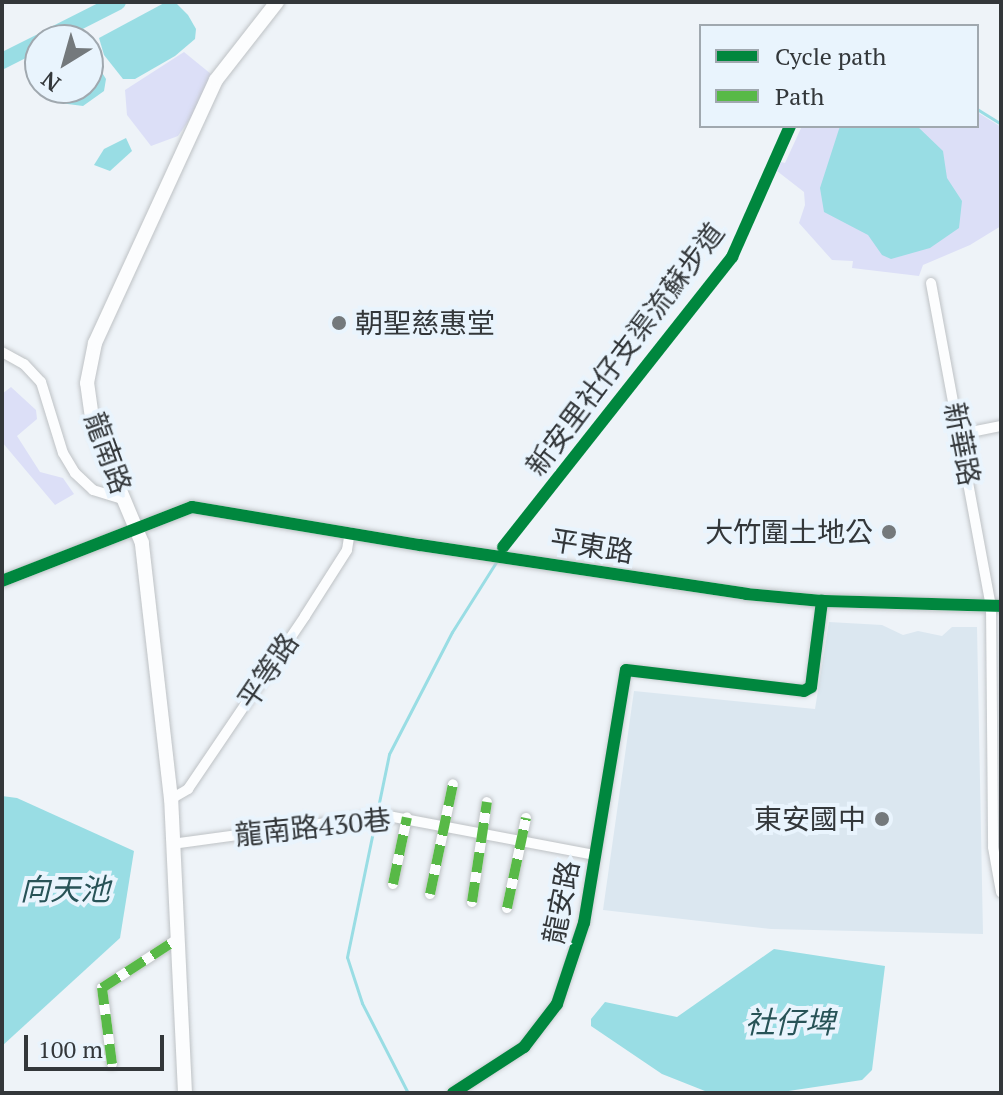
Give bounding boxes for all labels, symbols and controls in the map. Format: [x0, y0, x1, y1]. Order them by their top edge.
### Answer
north arrow [24, 24, 104, 104]
legend [699, 24, 979, 128]
text: Cycle path [775, 40, 886, 72]
text: N [35, 65, 66, 99]
text: Path [775, 80, 824, 112]
street label: 新安里社仔支渠流蘇步道 [519, 216, 731, 482]
place label: 朝聖慈惠堂 [355, 306, 495, 340]
marker: 朝聖慈惠堂 [330, 314, 348, 332]
street label: 新華路 [937, 400, 987, 488]
street label: 龍南路 [78, 408, 138, 498]
place label: 大竹圍土地公 [705, 515, 873, 549]
street label: 平東路 [548, 523, 636, 569]
marker: 大竹圍土地公 [880, 523, 898, 541]
street label: 平等路 [231, 627, 305, 715]
street label: 龍南路430巷 [233, 802, 393, 852]
place label: 東安國中 [754, 802, 866, 836]
marker: 東安國中 [873, 810, 891, 828]
street label: 龍安路 [536, 858, 586, 946]
water label: 向天池 [20, 871, 110, 907]
water label: 社仔埤 [745, 1004, 835, 1040]
scale bar [28, 1019, 168, 1069]
text: 100 m [38, 1033, 103, 1065]

